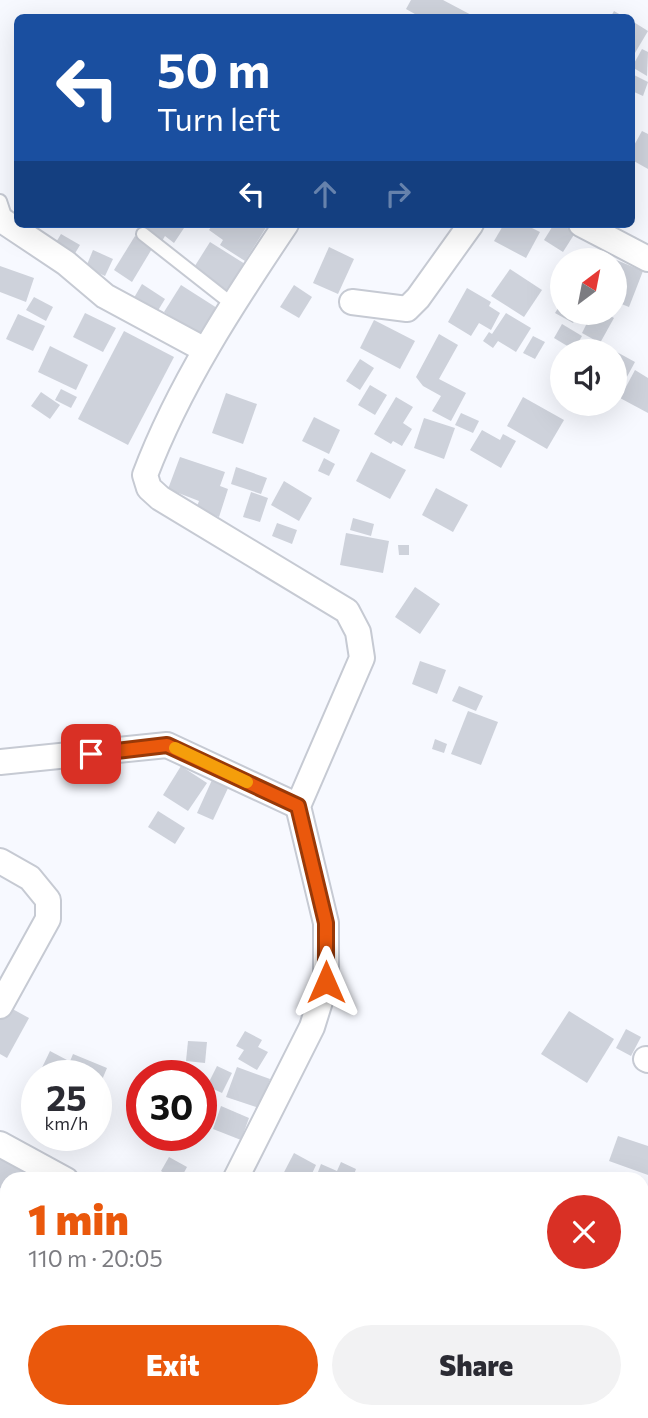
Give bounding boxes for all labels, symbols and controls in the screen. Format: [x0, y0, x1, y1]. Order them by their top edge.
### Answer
text: 50 m [157, 38, 270, 98]
icon: left [42, 42, 133, 133]
text: Turn left [157, 98, 281, 138]
icon: left [233, 175, 271, 213]
icon: ahead [306, 175, 344, 213]
icon: right [379, 175, 417, 213]
north arrow [550, 248, 626, 326]
map controls [550, 248, 627, 416]
button: sound [550, 339, 627, 416]
pin [61, 724, 121, 784]
icon: arrive [72, 735, 110, 773]
position arrow [289, 945, 363, 1019]
speed limit sign: 30 [126, 1060, 217, 1151]
text: 25 [46, 1075, 87, 1118]
text: km/h [45, 1112, 88, 1134]
text: 1 min [28, 1192, 129, 1244]
button: close [547, 1195, 621, 1269]
text: 110 m · 20:05 [28, 1244, 163, 1272]
button: Exit [28, 1325, 318, 1405]
button: Share [332, 1325, 621, 1405]

